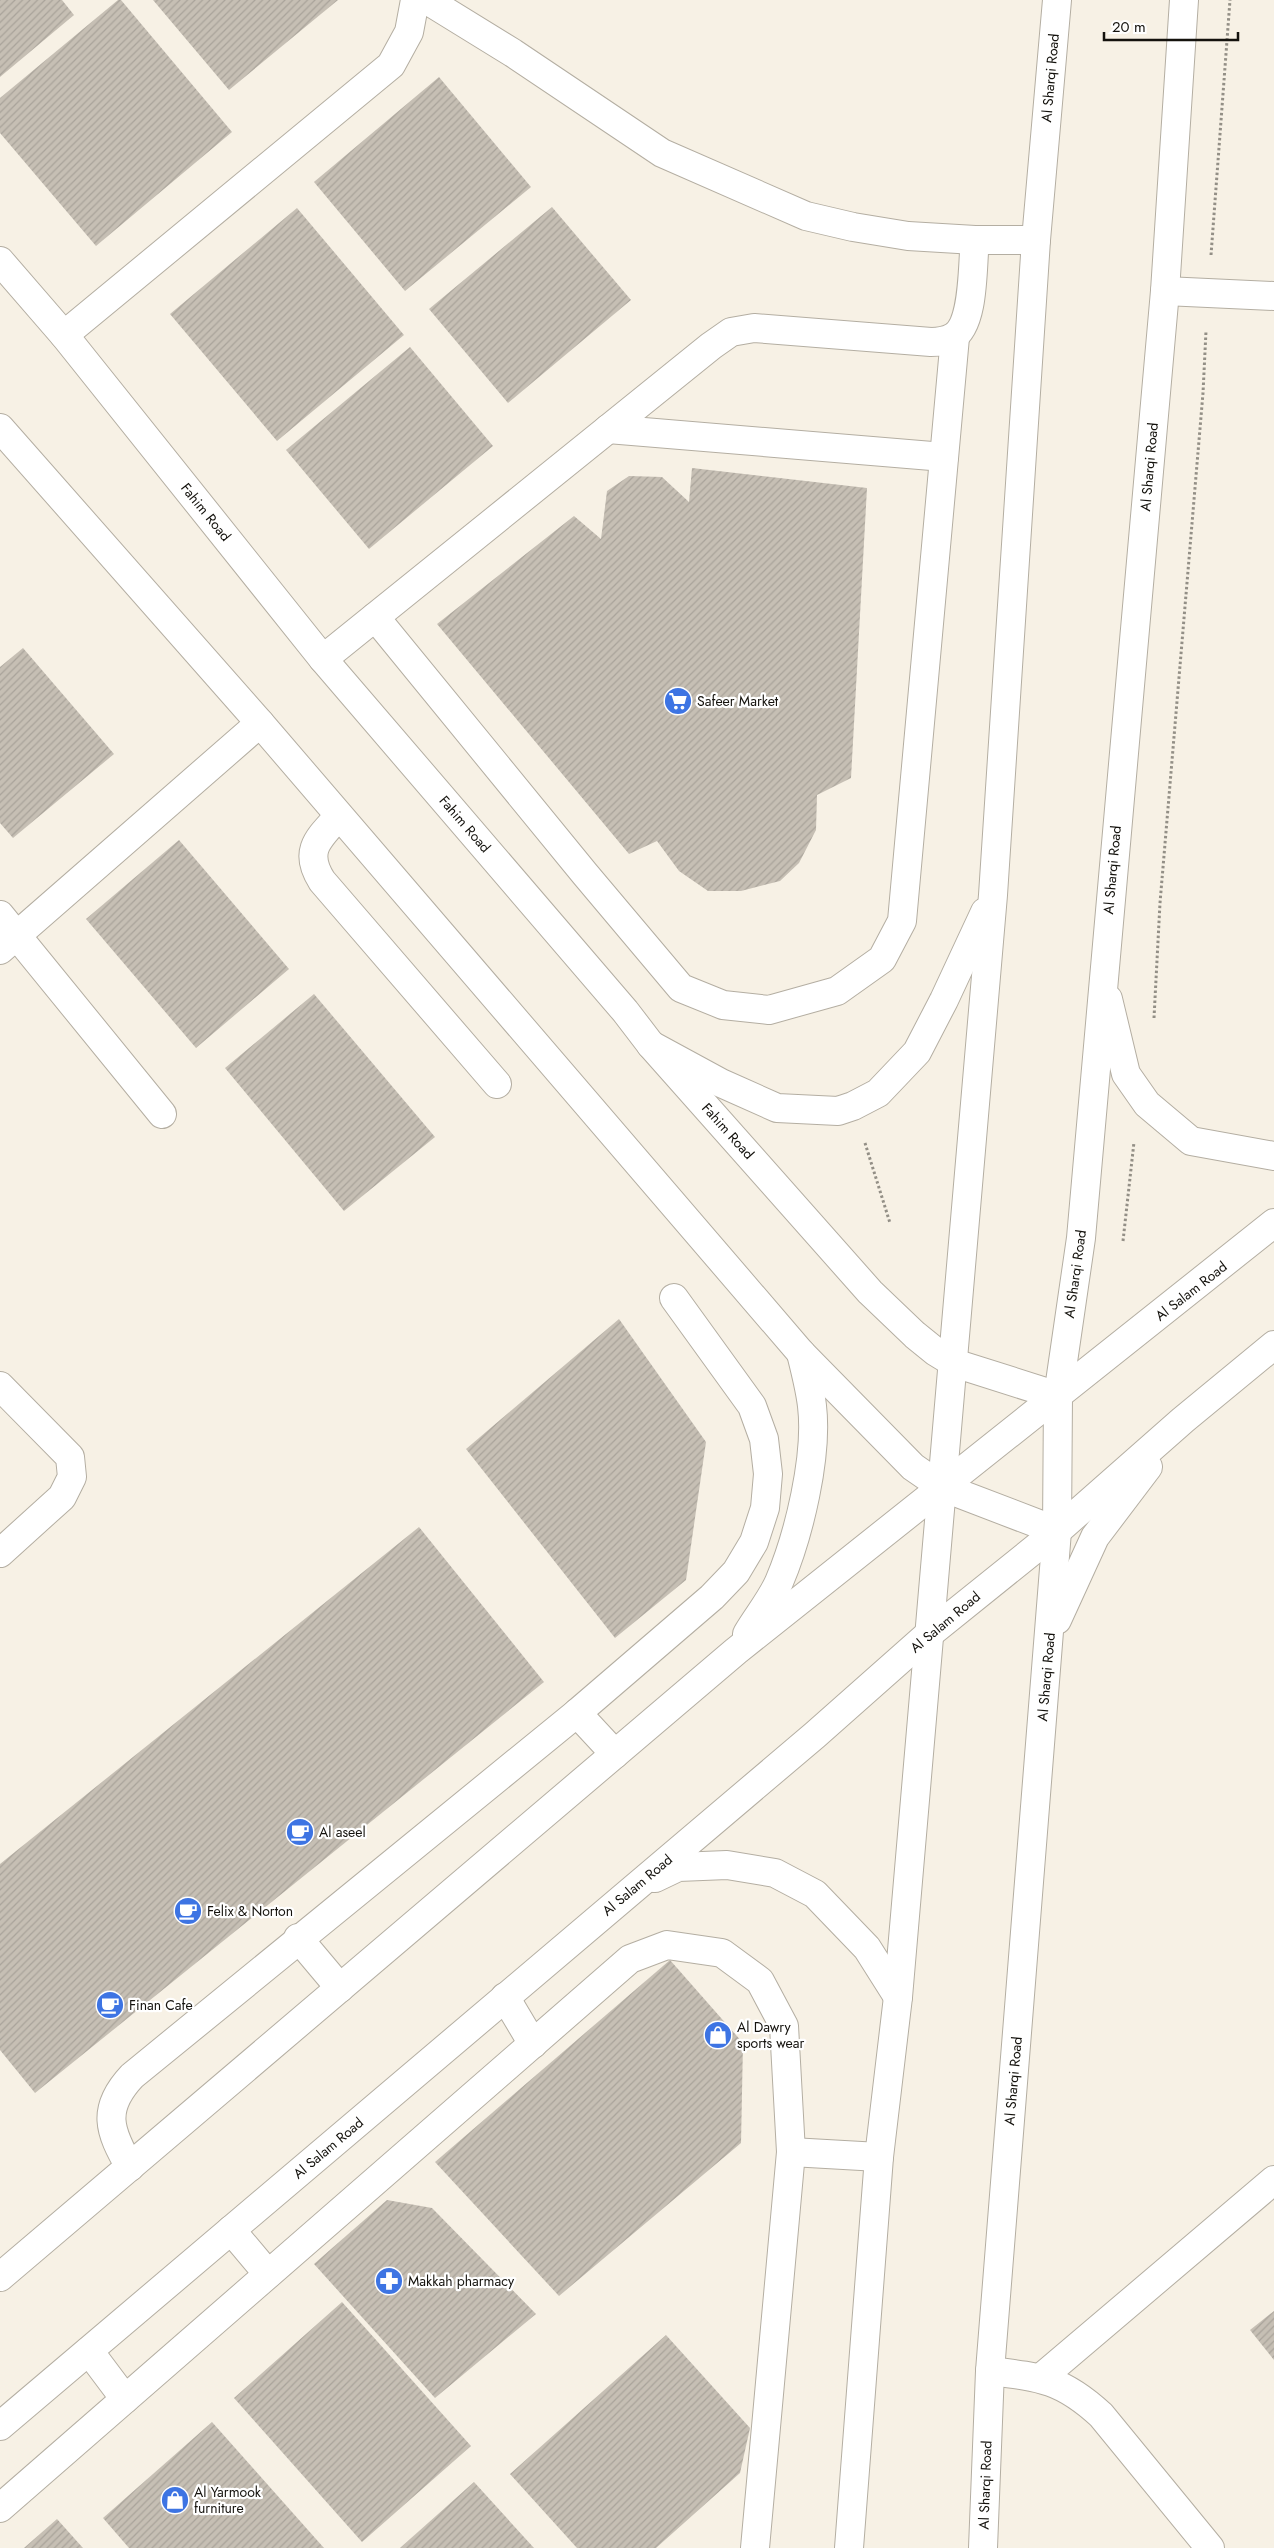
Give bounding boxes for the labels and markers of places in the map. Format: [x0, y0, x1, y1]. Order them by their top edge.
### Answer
supermarket icon: Safeer Market [663, 686, 693, 716]
place label: Safeer Market [697, 691, 779, 711]
cafe icon: Al aseel [285, 1817, 315, 1847]
place label: Al aseel [319, 1822, 366, 1842]
cafe icon: Felix & Norton [173, 1896, 203, 1926]
place label: Felix & Norton [207, 1901, 293, 1921]
cafe icon: Finan Cafe [95, 1990, 125, 2020]
place label: Finan Cafe [129, 1995, 193, 2015]
place label: Al Dawry sports wear [737, 2017, 805, 2053]
shop icon: Al Dawry sports wear [703, 2020, 733, 2050]
pharmacy icon: Makkah pharmacy [374, 2266, 404, 2296]
place label: Makkah pharmacy [408, 2271, 515, 2291]
place label: Al Yarmook furniture [194, 2482, 262, 2518]
shop icon: Al Yarmook furniture [160, 2485, 190, 2515]

